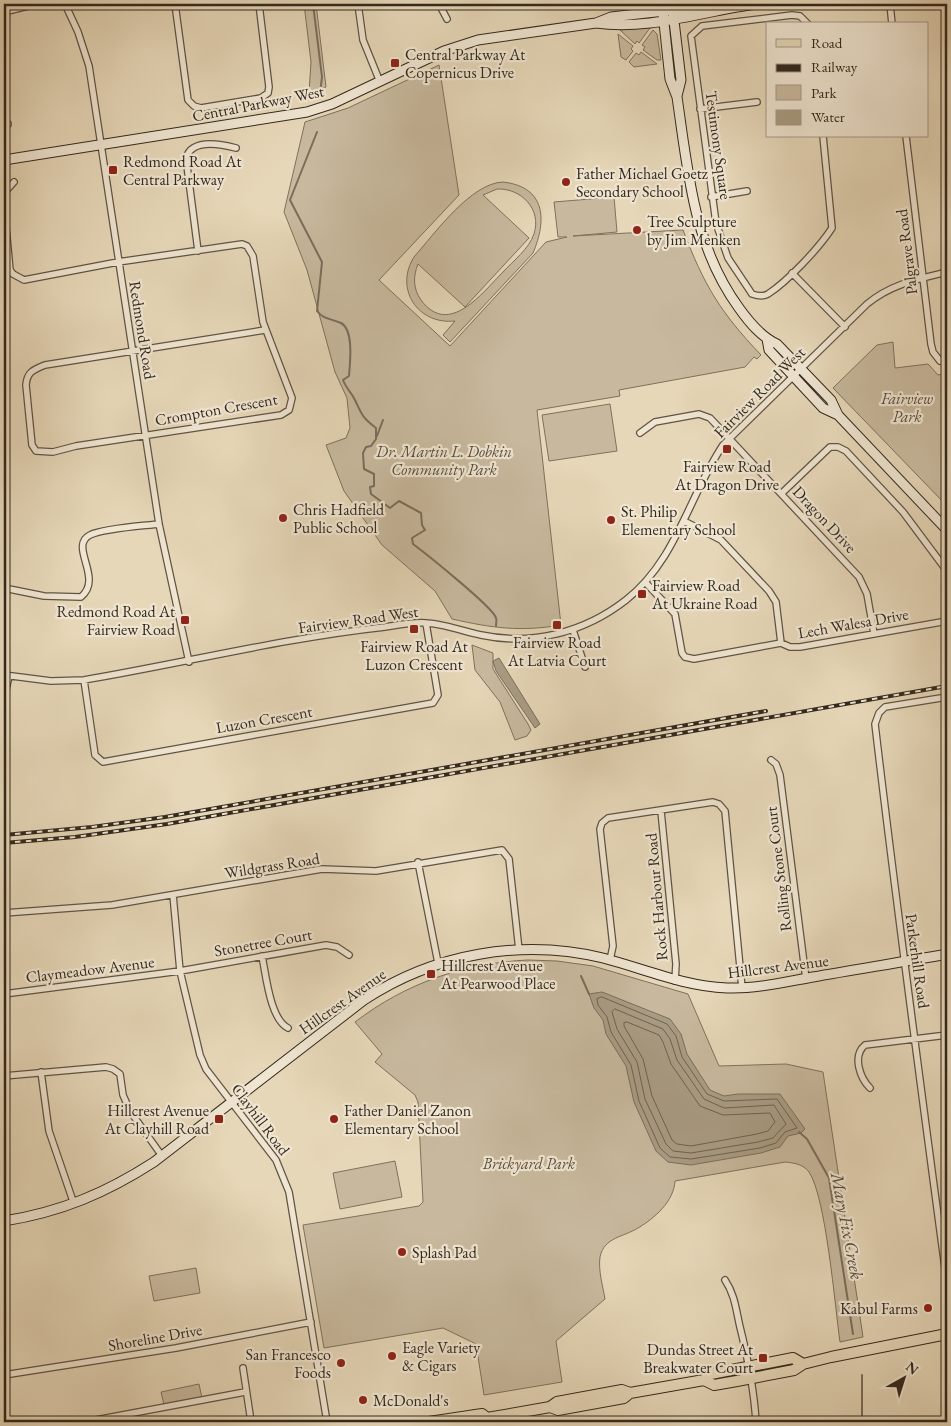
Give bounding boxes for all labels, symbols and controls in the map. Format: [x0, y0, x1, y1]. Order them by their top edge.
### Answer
legend [766, 22, 928, 138]
text: Road [811, 33, 843, 52]
place label: Central Parkway At Copernicus Drive [405, 44, 525, 83]
marker: Central Parkway At Copernicus Drive [389, 57, 401, 69]
text: Railway [811, 57, 858, 76]
street label: Central Parkway West [190, 80, 326, 127]
text: Park [811, 83, 838, 102]
street label: Testimony Square [700, 89, 737, 201]
text: Water [811, 107, 845, 126]
place label: Redmond Road At Central Parkway [123, 151, 241, 190]
place label: Father Michael Goetz Secondary School [576, 163, 708, 202]
marker: Redmond Road At Central Parkway [107, 164, 119, 176]
marker: Father Michael Goetz Secondary School [560, 176, 572, 188]
street label: Palgrave Road [891, 207, 922, 296]
place label: Tree Sculpture by Jim Menken [647, 211, 742, 250]
marker: Tree Sculpture by Jim Menken [631, 224, 643, 236]
street label: Redmond Road [124, 279, 161, 382]
street label: Fairview Road West [709, 342, 810, 443]
street label: Crompton Crescent [153, 388, 279, 431]
park label: Fairview Park [880, 388, 933, 427]
park label: Dr. Martin L. Dobkin Community Park [375, 441, 512, 480]
marker: Fairview Road At Dragon Drive [721, 443, 733, 455]
place label: Fairview Road At Dragon Drive [674, 456, 779, 495]
street label: Dragon Drive [788, 481, 861, 557]
place label: Chris Hadfield Public School [293, 499, 385, 538]
place label: St. Philip Elementary School [621, 501, 736, 540]
marker: Chris Hadfield Public School [277, 512, 289, 524]
marker: St. Philip Elementary School [605, 514, 617, 526]
place label: Fairview Road At Ukraine Road [651, 575, 759, 614]
marker: Fairview Road At Ukraine Road [636, 588, 648, 600]
place label: Redmond Road At Fairview Road [57, 601, 176, 640]
street label: Fairview Road West [297, 601, 419, 638]
street label: Lech Walesa Drive [796, 603, 910, 644]
marker: Redmond Road At Fairview Road [179, 614, 191, 626]
marker: Fairview Road At Latvia Court [551, 619, 563, 631]
marker: Fairview Road At Luzon Crescent [408, 623, 420, 635]
place label: Fairview Road At Latvia Court [507, 632, 606, 671]
place label: Fairview Road At Luzon Crescent [360, 636, 468, 675]
street label: Luzon Crescent [214, 701, 314, 738]
street label: Rolling Stone Court [760, 805, 797, 933]
street label: Rock Harbour Road [640, 831, 673, 962]
street label: Wildgrass Road [223, 847, 322, 883]
street label: Parkerhill Road [900, 912, 935, 1011]
street label: Stonetree Court [212, 924, 314, 961]
street label: Hillcrest Avenue [726, 950, 830, 983]
street label: Claymeadow Avenue [25, 951, 156, 988]
place label: Hillcrest Avenue At Pearwood Place [440, 955, 555, 994]
street label: Hillcrest Avenue [295, 964, 390, 1039]
marker: Hillcrest Avenue At Pearwood Place [425, 968, 437, 980]
street label: Clayhill Road [227, 1079, 295, 1160]
place label: Hillcrest Avenue At Clayhill Road [104, 1100, 210, 1139]
place label: Father Daniel Zanon Elementary School [344, 1100, 472, 1139]
marker: Hillcrest Avenue At Clayhill Road [213, 1113, 225, 1125]
marker: Father Daniel Zanon Elementary School [328, 1113, 340, 1125]
park label: Brickyard Park [482, 1153, 576, 1174]
water label: Mary Fix Creek [825, 1170, 869, 1281]
place label: Splash Pad [412, 1242, 478, 1263]
marker: Splash Pad [396, 1246, 408, 1258]
place label: Kabul Farms [840, 1298, 918, 1319]
marker: Kabul Farms [922, 1302, 934, 1314]
street label: Shoreline Drive [106, 1319, 204, 1356]
place label: Eagle Variety & Cigars [402, 1337, 481, 1376]
place label: Dundas Street At Breakwater Court [643, 1339, 753, 1378]
place label: San Francesco Foods [245, 1344, 331, 1383]
marker: Eagle Variety & Cigars [386, 1350, 398, 1362]
marker: Dundas Street At Breakwater Court [757, 1352, 769, 1364]
north arrow [878, 1354, 928, 1404]
marker: San Francesco Foods [335, 1357, 347, 1369]
text: N [902, 1357, 923, 1379]
place label: McDonald's [373, 1390, 449, 1411]
marker: McDonald's [357, 1394, 369, 1406]

